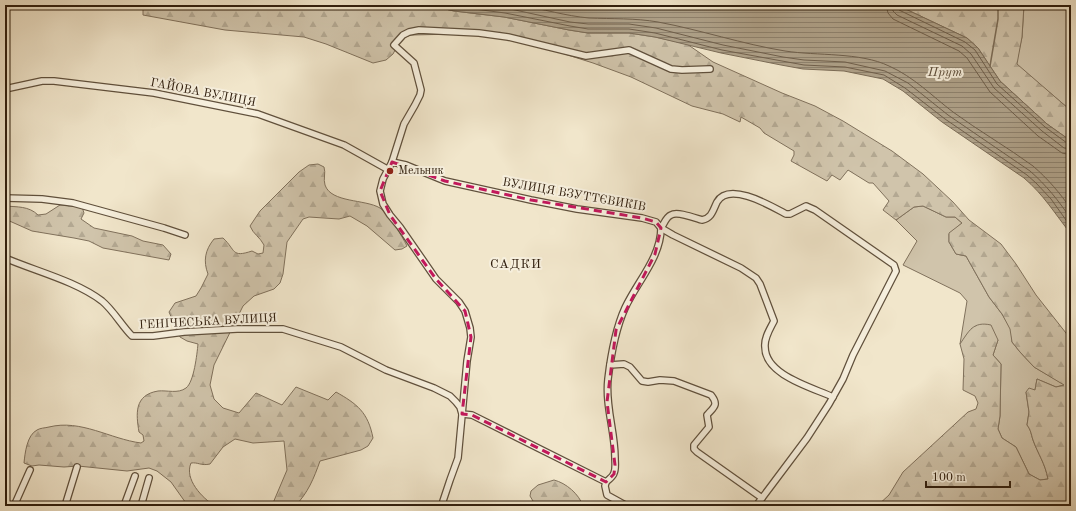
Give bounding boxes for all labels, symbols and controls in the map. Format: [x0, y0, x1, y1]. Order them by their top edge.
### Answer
water label: Прут [927, 66, 963, 79]
street label: ГАЙОВА ВУЛИЦЯ [149, 74, 257, 109]
place label: Мельник [398, 165, 444, 177]
marker: Мельник [385, 166, 395, 176]
street label: ВУЛИЦЯ ВЗУТТЄВИКІВ [501, 176, 647, 214]
district label: САДКИ [490, 258, 542, 271]
street label: ГЕНІЧЕСЬКА ВУЛИЦЯ [139, 312, 277, 332]
scale bar [926, 463, 1010, 489]
text: 100 m [932, 472, 966, 484]

